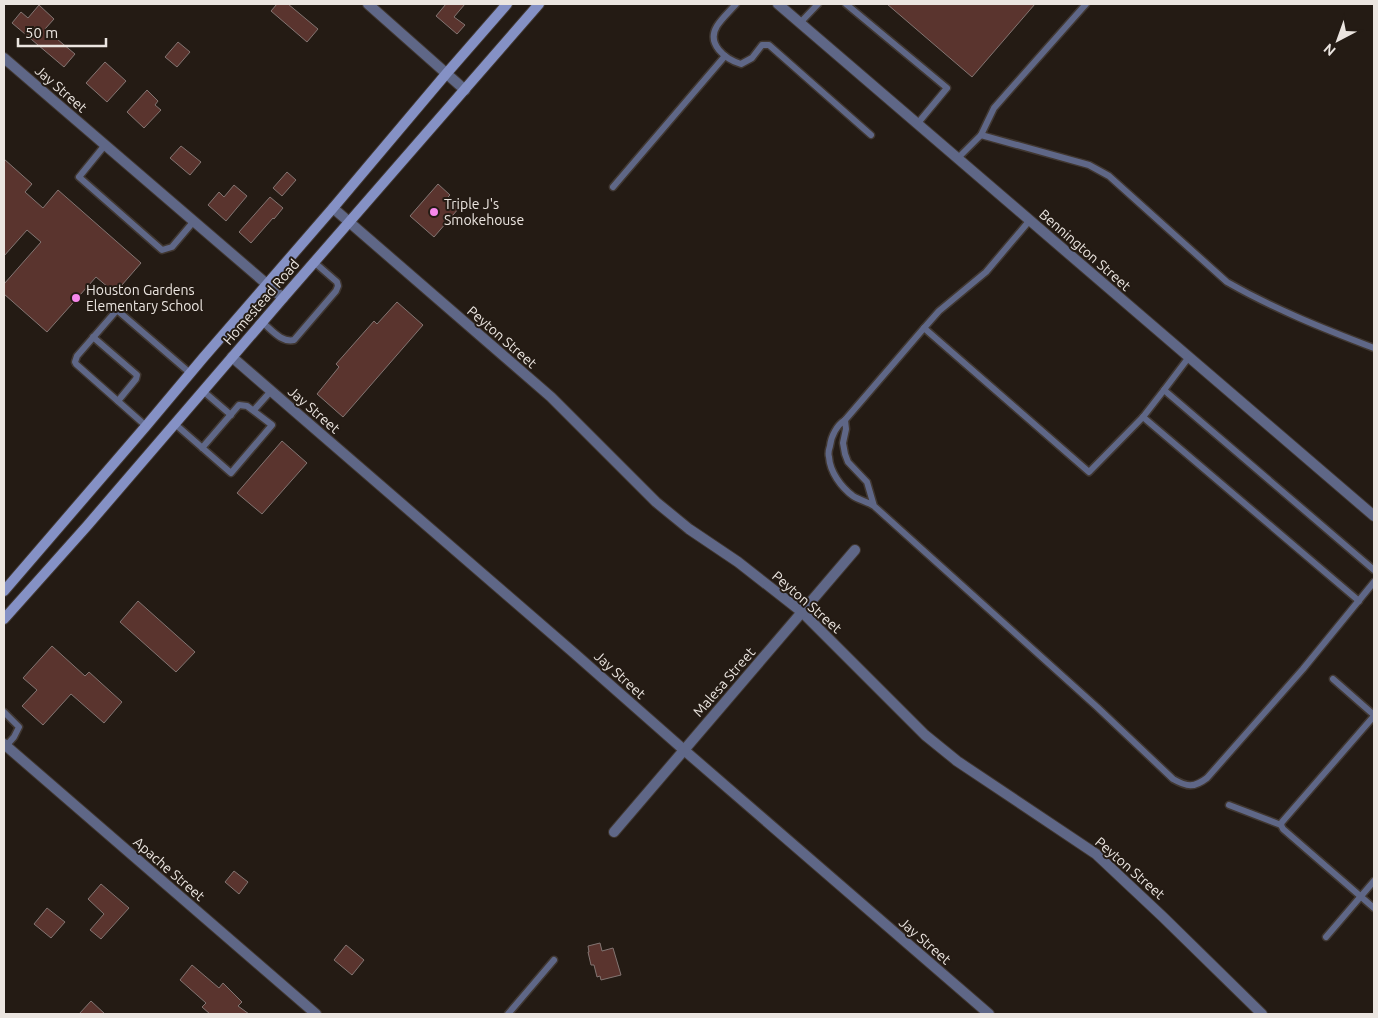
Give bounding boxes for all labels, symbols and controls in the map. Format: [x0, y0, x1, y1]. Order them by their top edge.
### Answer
scale bar [18, 15, 105, 47]
north arrow [1313, 15, 1363, 65]
text: 50 m [25, 24, 58, 41]
text: N [1320, 40, 1339, 59]
street label: Jay Street [32, 62, 90, 116]
place label: Triple J's Smokehouse [444, 196, 524, 228]
marker: Triple J's Smokehouse [428, 206, 440, 218]
street label: Bennington Street [1036, 206, 1134, 294]
street label: Homestead Road [220, 256, 302, 348]
place label: Houston Gardens Elementary School [86, 282, 204, 314]
marker: Houston Gardens Elementary School [70, 292, 82, 304]
street label: Peyton Street [464, 303, 540, 372]
street label: Jay Street [285, 383, 343, 437]
street label: Peyton Street [769, 568, 845, 637]
street label: Malesa Street [690, 644, 759, 720]
street label: Jay Street [591, 648, 649, 702]
street label: Apache Street [130, 834, 208, 905]
street label: Peyton Street [1092, 834, 1168, 903]
street label: Jay Street [896, 914, 954, 968]

